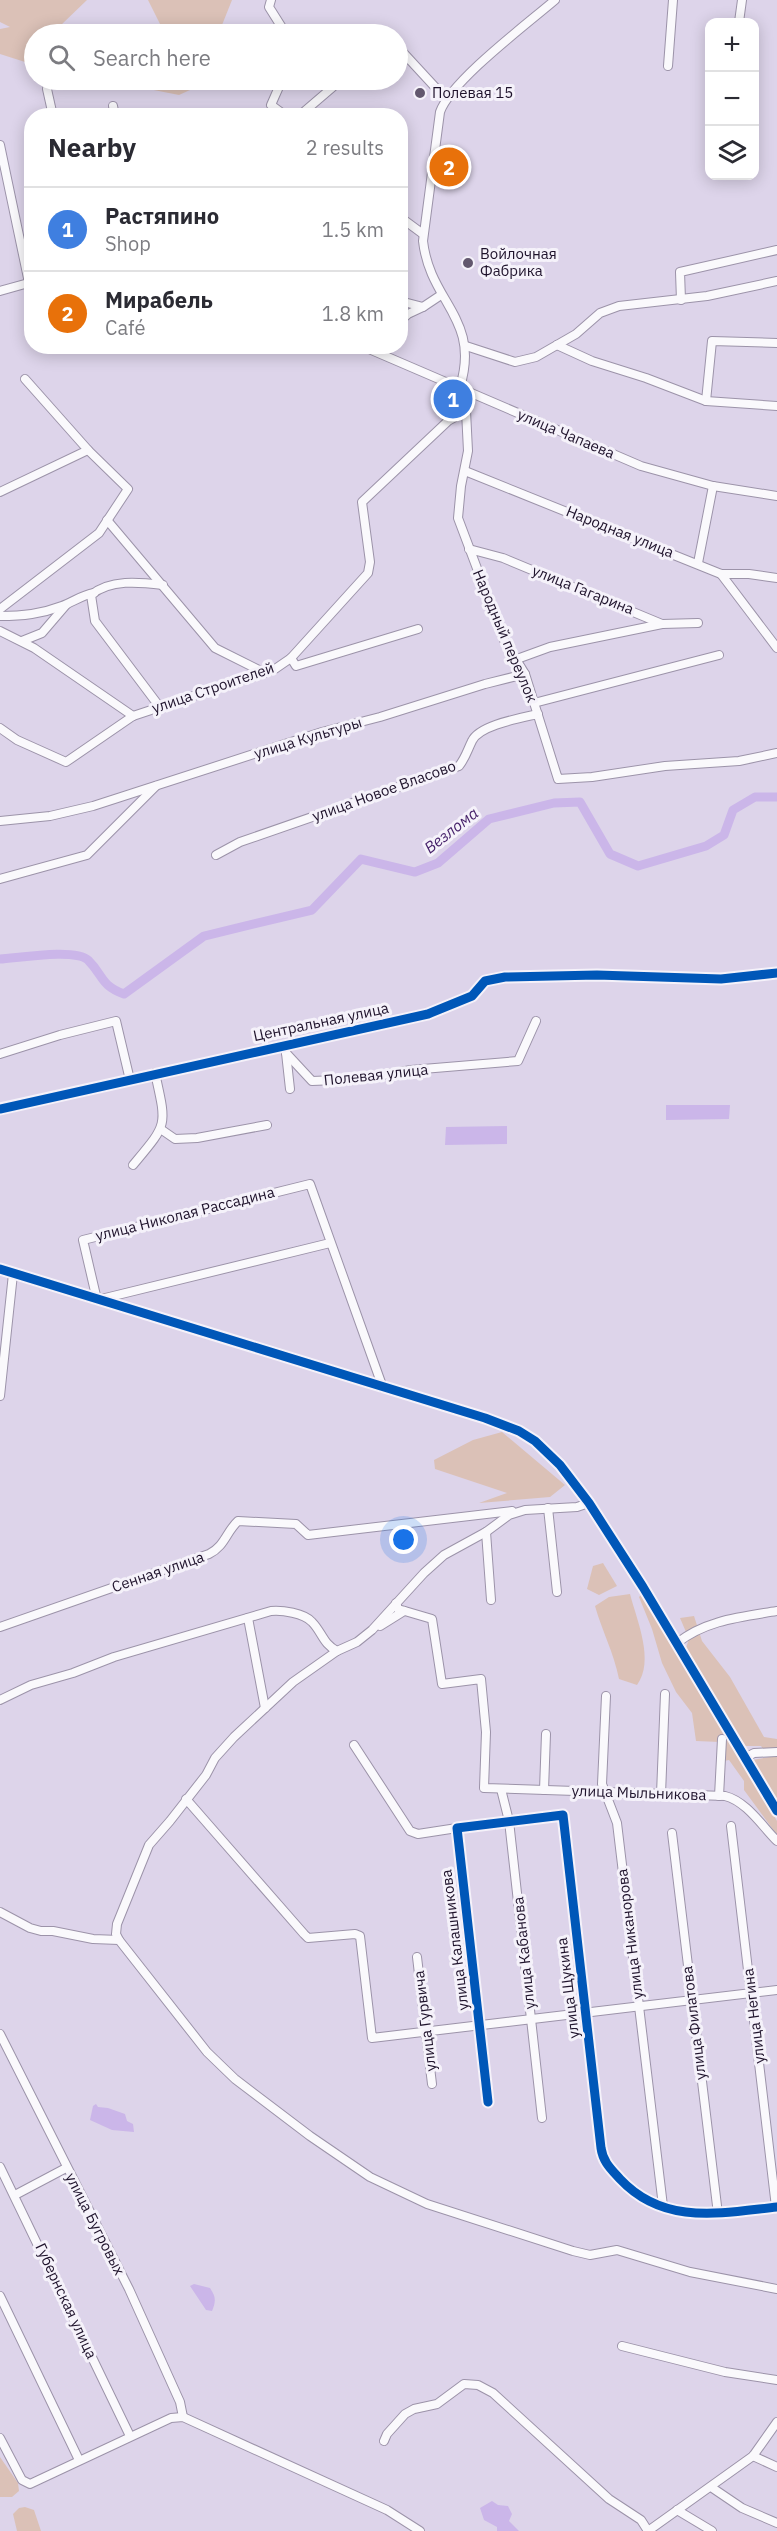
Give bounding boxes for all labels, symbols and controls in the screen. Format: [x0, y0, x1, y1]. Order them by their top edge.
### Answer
map controls [705, 18, 759, 180]
button: + [705, 18, 759, 72]
search box [24, 24, 408, 90]
icon: search [45, 41, 78, 74]
text: Search here [93, 43, 211, 72]
button: − [705, 72, 759, 126]
place label: Полевая 15 [432, 83, 513, 102]
marker: Полевая 15 [413, 86, 427, 100]
button: layers [705, 126, 759, 180]
text: Nearby [48, 130, 136, 164]
text: 2 results [306, 134, 384, 161]
pin: 2 [430, 144, 468, 190]
text: Растяпино [105, 201, 219, 230]
text: 1 [62, 216, 74, 243]
text: 1.5 km [322, 216, 384, 243]
text: Shop [105, 230, 151, 257]
place label: Войлочная Фабрика [480, 244, 557, 280]
marker: Войлочная Фабрика [461, 256, 475, 270]
text: Мирабель [105, 285, 213, 314]
text: 2 [62, 300, 74, 327]
text: 1.8 km [322, 300, 384, 327]
text: Café [105, 314, 145, 341]
pin: 1 [434, 376, 472, 422]
street label: улица Чапаева [515, 404, 618, 463]
street label: Народная улица [564, 501, 677, 562]
street label: улица Гагарина [530, 561, 637, 619]
street label: Народный переулок [469, 566, 542, 705]
street label: улица Строителей [149, 658, 276, 717]
street label: улица Культуры [252, 712, 364, 763]
street label: улица Новое Власово [309, 756, 458, 825]
water label: Везлома [420, 803, 482, 857]
street label: Центральная улица [251, 998, 390, 1045]
street label: Полевая улица [323, 1060, 429, 1089]
street label: улица Николая Рассадина [93, 1182, 276, 1245]
your location [389, 1525, 418, 1554]
street label: Сенная улица [109, 1547, 206, 1596]
street label: улица Мыльникова [571, 1781, 707, 1804]
street label: улица Калашникова [436, 1868, 473, 2012]
street label: улица Никанорова [612, 1868, 647, 2000]
street label: улица Кабанова [508, 1896, 539, 2010]
street label: улица Щукина [552, 1937, 583, 2039]
street label: улица Филатова [677, 1965, 710, 2081]
street label: улица Негина [738, 1967, 769, 2065]
street label: улица Гурвича [409, 1970, 440, 2073]
street label: улица Бугровых [61, 2169, 130, 2279]
street label: Губернская улица [31, 2240, 102, 2362]

